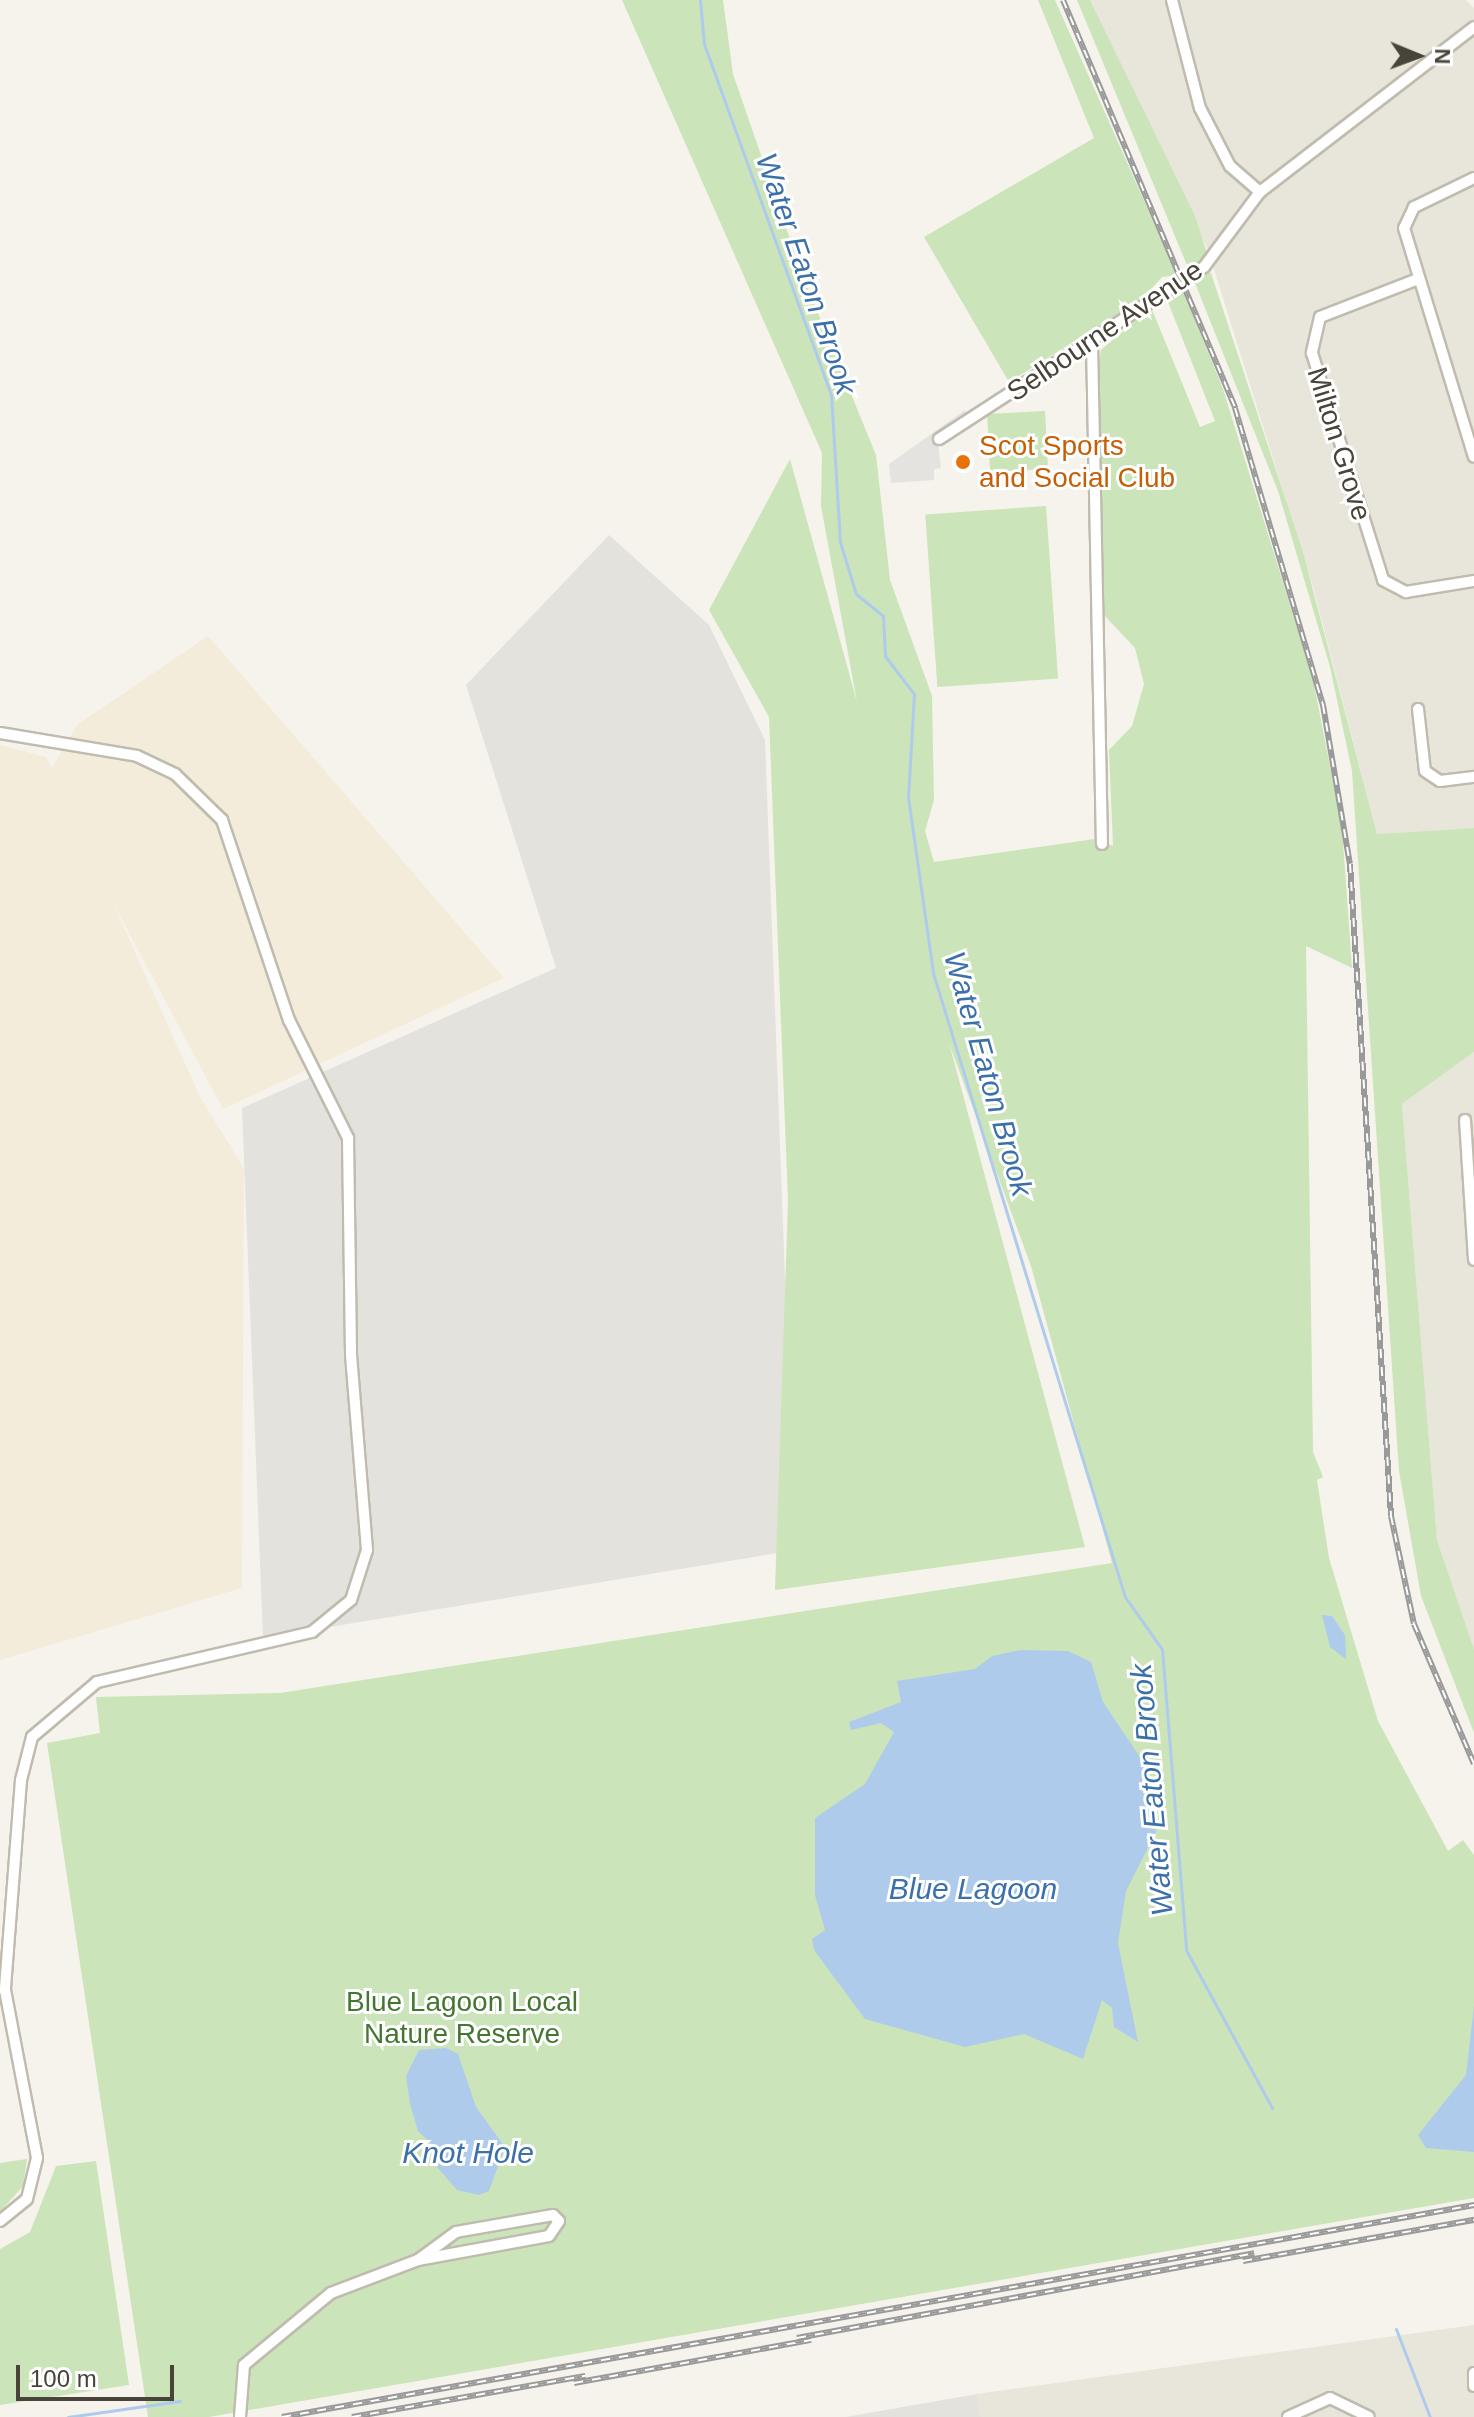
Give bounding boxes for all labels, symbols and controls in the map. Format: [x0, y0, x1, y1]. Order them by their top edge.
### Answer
north arrow [1378, 16, 1458, 96]
text: N [1430, 48, 1455, 65]
water label: Water Eaton Brook [748, 149, 864, 399]
street label: Selbourne Avenue [1000, 253, 1210, 409]
street label: Milton Grove [1300, 363, 1378, 525]
place label: Scot Sports and Social Club [979, 429, 1175, 495]
marker: Scot Sports and Social Club [954, 453, 972, 471]
water label: Water Eaton Brook [936, 947, 1040, 1201]
water label: Water Eaton Brook [1123, 1662, 1181, 1918]
water label: Blue Lagoon [889, 1871, 1057, 1907]
park label: Blue Lagoon Local Nature Reserve [346, 1985, 578, 2051]
water label: Knot Hole [402, 2135, 534, 2171]
scale bar [20, 2349, 178, 2399]
text: 100 m [30, 2365, 97, 2392]

